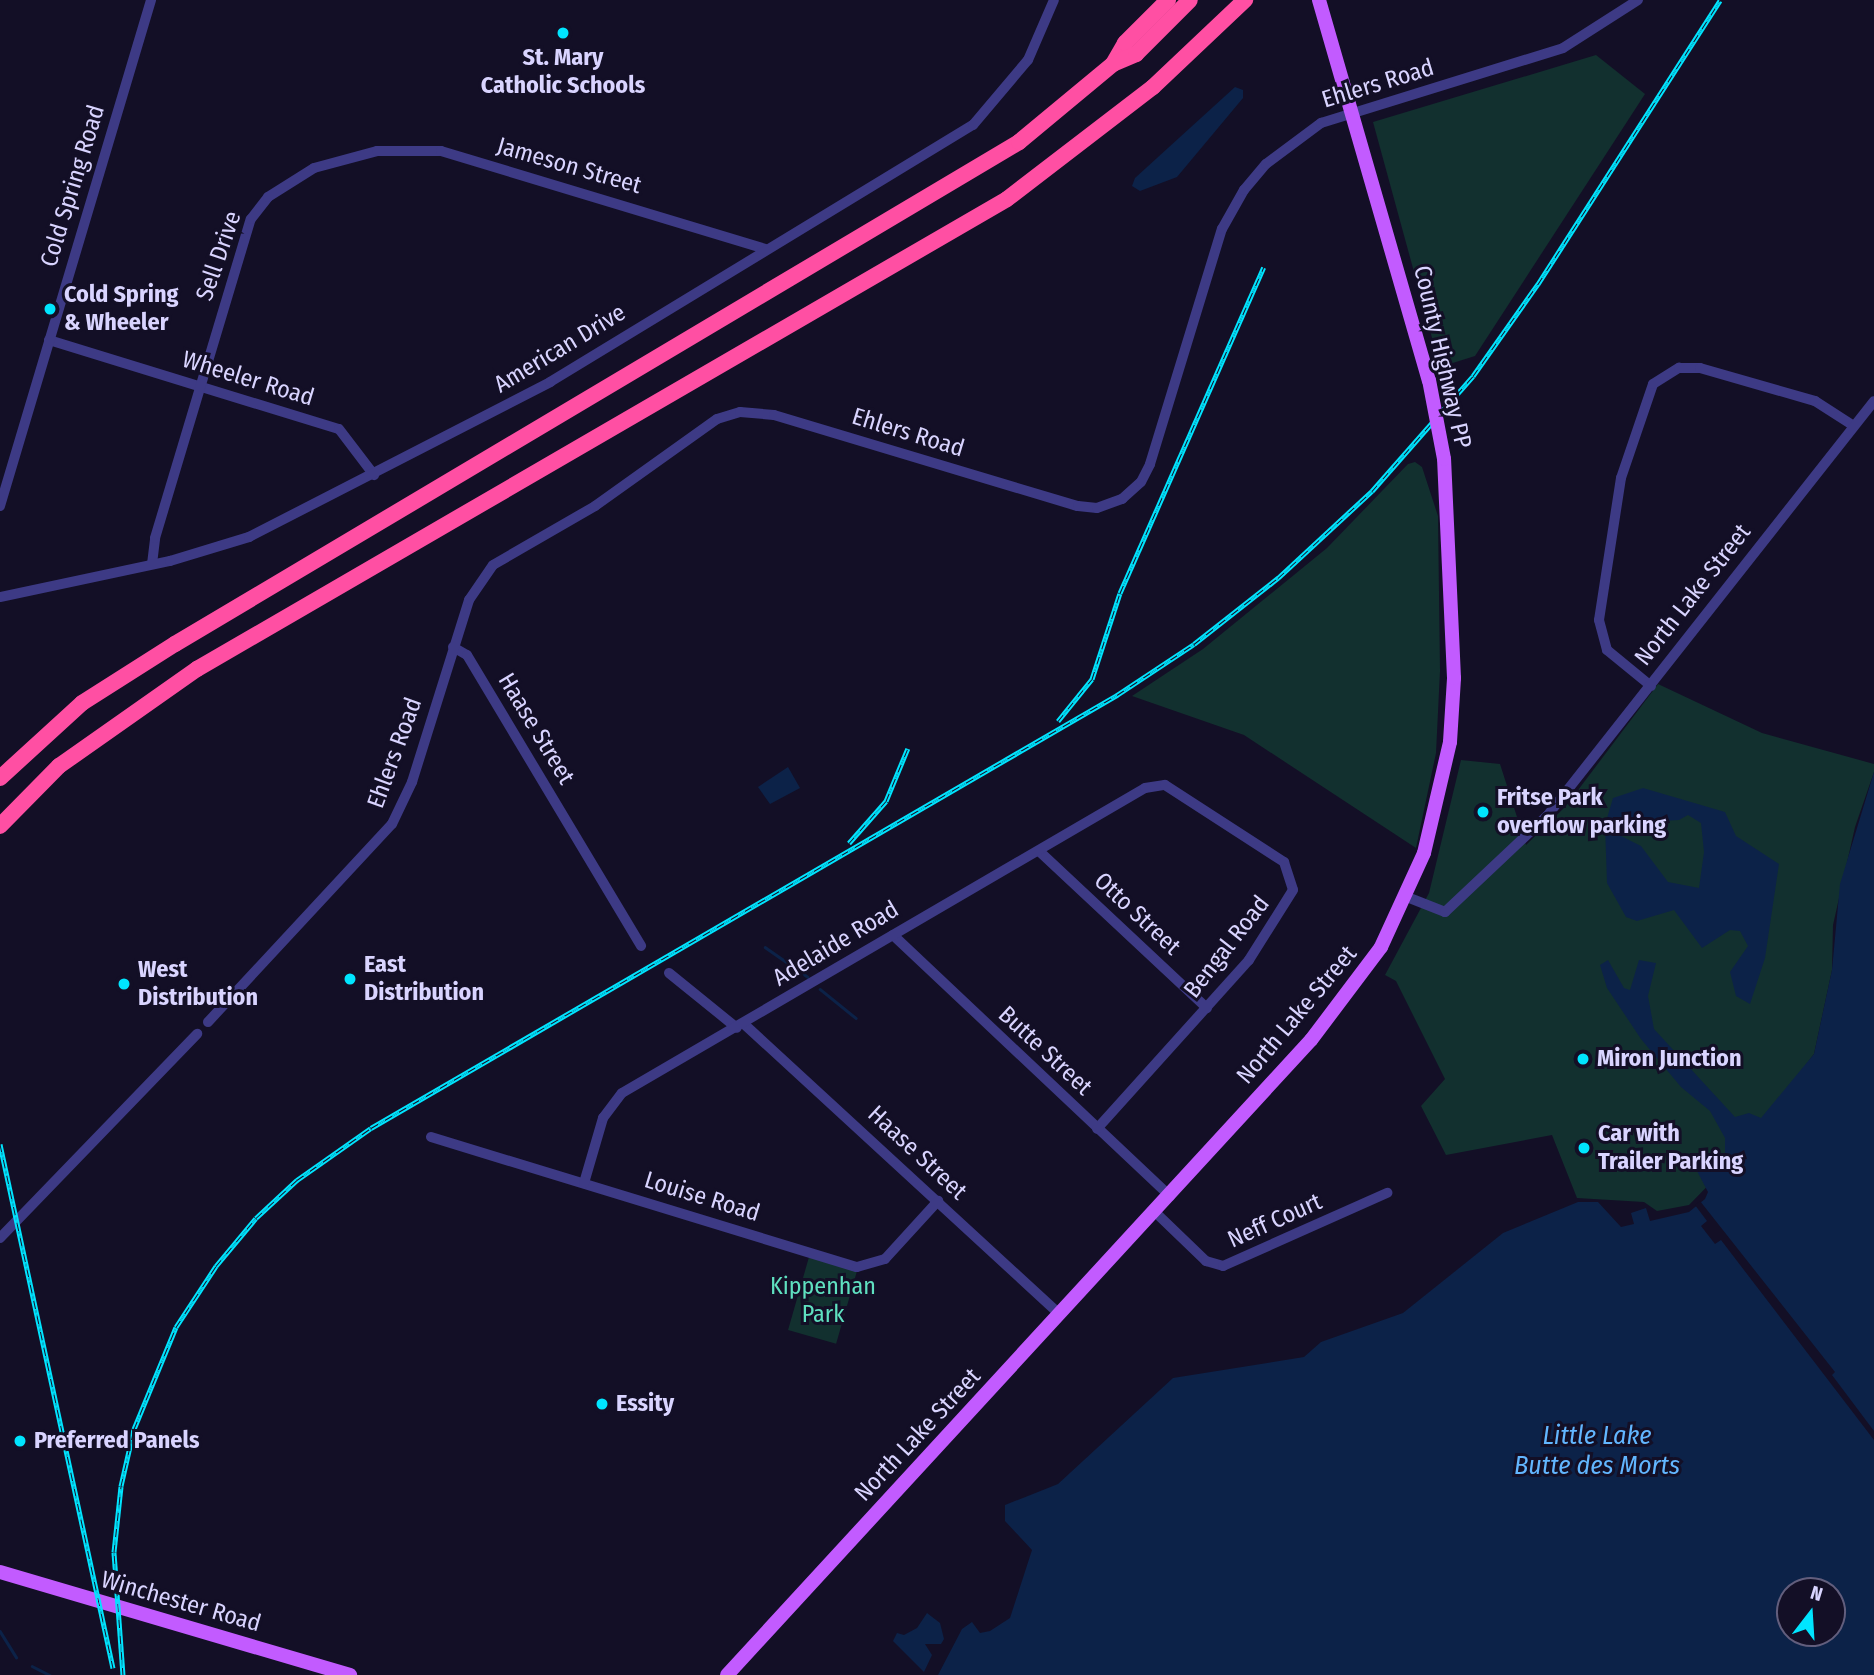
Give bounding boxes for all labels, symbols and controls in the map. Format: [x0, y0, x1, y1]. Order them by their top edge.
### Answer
marker: St. Mary Catholic Schools [555, 25, 571, 41]
place label: St. Mary Catholic Schools [481, 44, 645, 100]
street label: Ehlers Road [1318, 53, 1438, 115]
street label: Cold Spring Road [35, 102, 111, 270]
street label: Jameson Street [494, 132, 644, 200]
street label: Sell Drive [190, 207, 248, 305]
street label: County Highway PP [1407, 263, 1477, 451]
place label: Cold Spring & Wheeler [64, 281, 178, 337]
street label: American Drive [489, 298, 631, 400]
marker: Cold Spring & Wheeler [42, 301, 58, 317]
street label: Wheeler Road [179, 345, 317, 413]
street label: Ehlers Road [848, 402, 968, 464]
street label: North Lake Street [1629, 519, 1757, 671]
street label: Haase Street [492, 668, 580, 790]
street label: Ehlers Road [362, 694, 428, 812]
place label: Fritse Park overflow parking [1497, 784, 1666, 840]
marker: Fritse Park overflow parking [1475, 804, 1491, 820]
street label: Otto Street [1088, 867, 1186, 961]
street label: Bengal Road [1178, 890, 1276, 1004]
street label: Adelaide Road [768, 895, 904, 993]
street label: North Lake Street [1231, 940, 1363, 1090]
place label: East Distribution [364, 951, 484, 1007]
place label: West Distribution [138, 956, 258, 1012]
marker: East Distribution [342, 971, 358, 987]
marker: West Distribution [116, 976, 132, 992]
street label: Butte Street [992, 1000, 1098, 1102]
place label: Miron Junction [1597, 1045, 1742, 1073]
marker: Miron Junction [1575, 1051, 1591, 1067]
street label: Haase Street [862, 1100, 972, 1206]
place label: Car with Trailer Parking [1598, 1120, 1743, 1176]
marker: Car with Trailer Parking [1576, 1140, 1592, 1156]
street label: Louise Road [641, 1166, 763, 1228]
street label: Neff Court [1224, 1188, 1326, 1254]
park label: Kippenhan Park [770, 1273, 876, 1329]
street label: North Lake Street [849, 1362, 987, 1508]
place label: Essity [616, 1390, 674, 1418]
marker: Essity [594, 1396, 610, 1412]
water label: Little Lake Butte des Morts [1514, 1420, 1680, 1482]
place label: Preferred Panels [34, 1427, 199, 1455]
marker: Preferred Panels [12, 1433, 28, 1449]
street label: Winchester Road [98, 1565, 264, 1639]
north arrow [1776, 1577, 1846, 1647]
text: N [1808, 1581, 1826, 1606]

